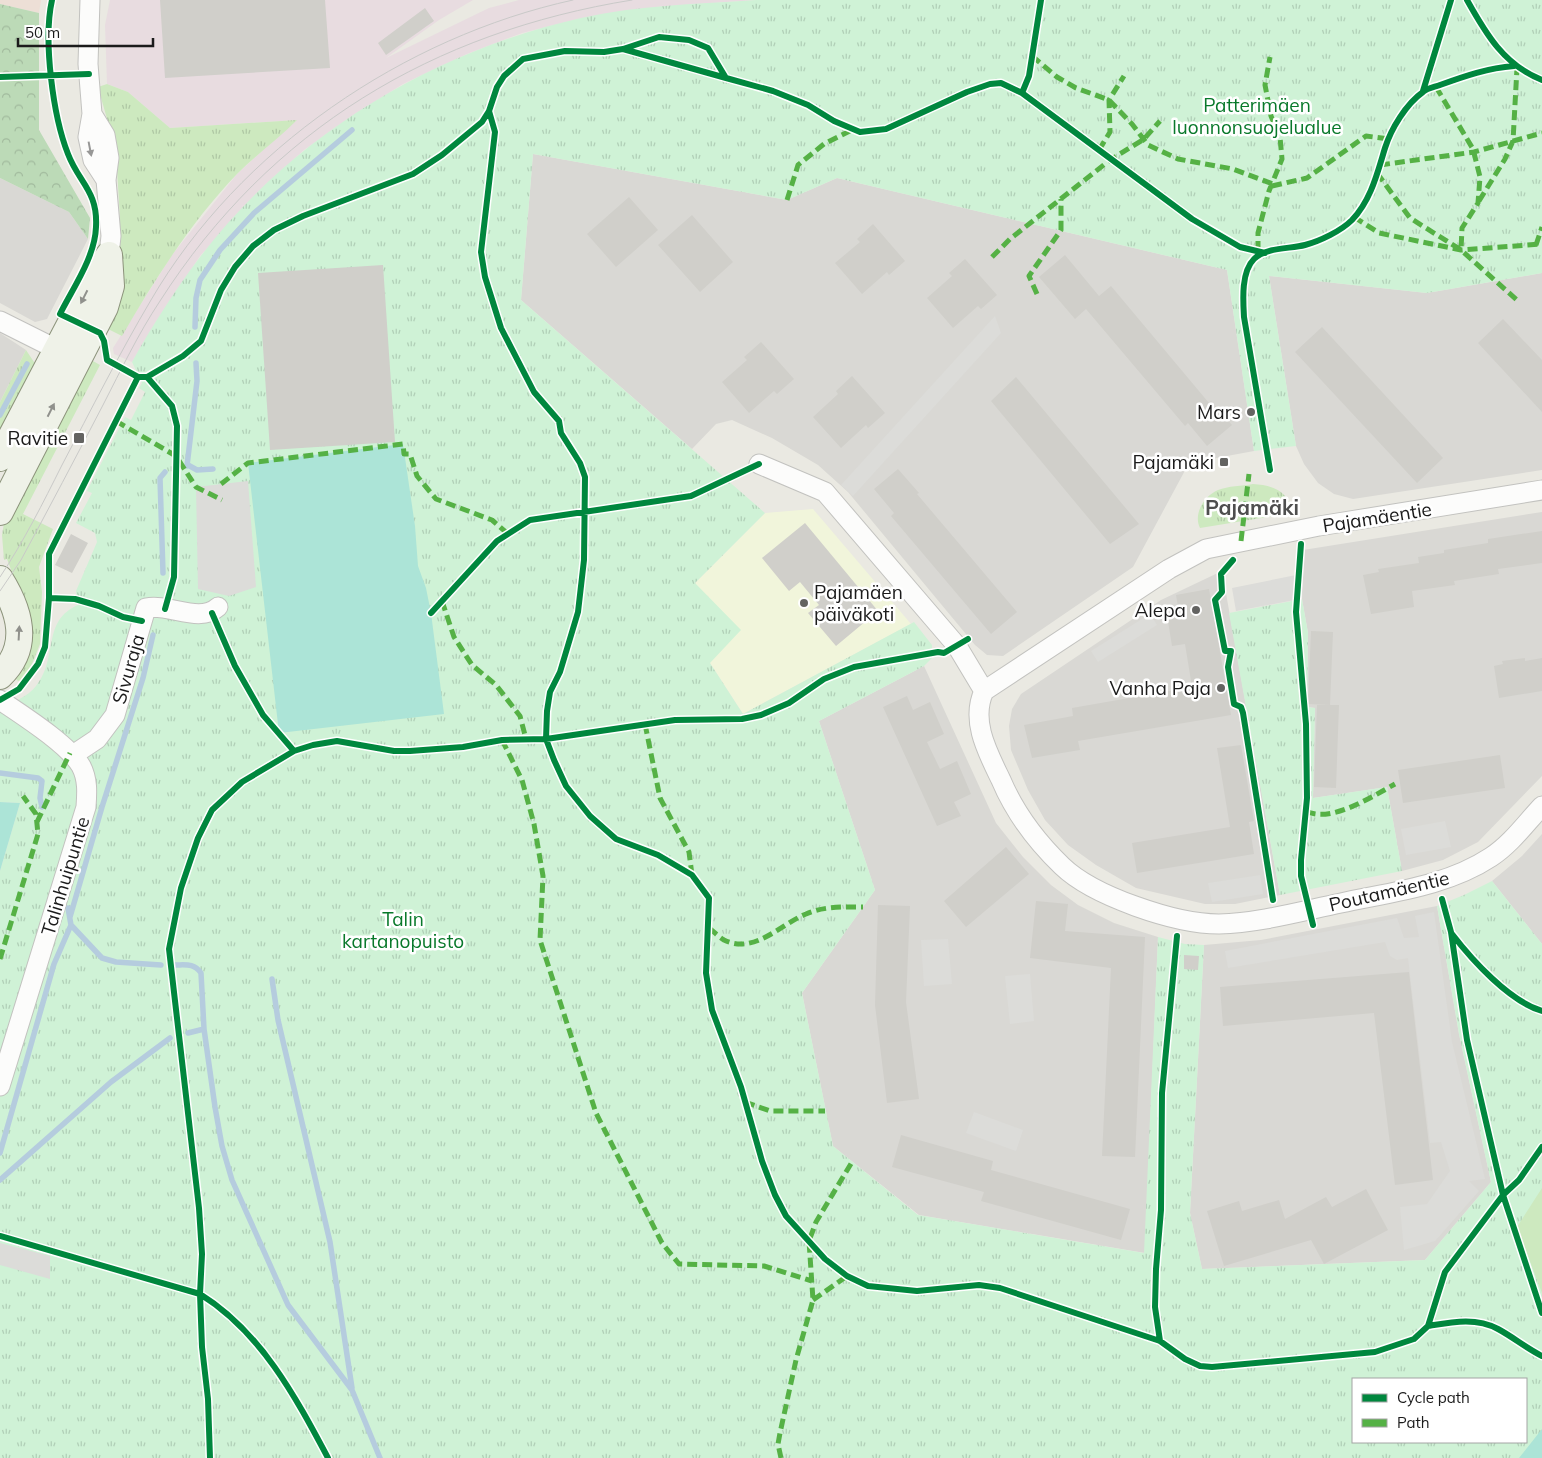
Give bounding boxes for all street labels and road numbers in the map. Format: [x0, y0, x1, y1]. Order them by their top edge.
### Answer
street label: Pajamäentie [1321, 497, 1433, 537]
street label: Sivuraja [107, 631, 149, 707]
street label: Talinhuipuntie [36, 814, 94, 938]
street label: Poutamäentie [1326, 865, 1452, 917]

